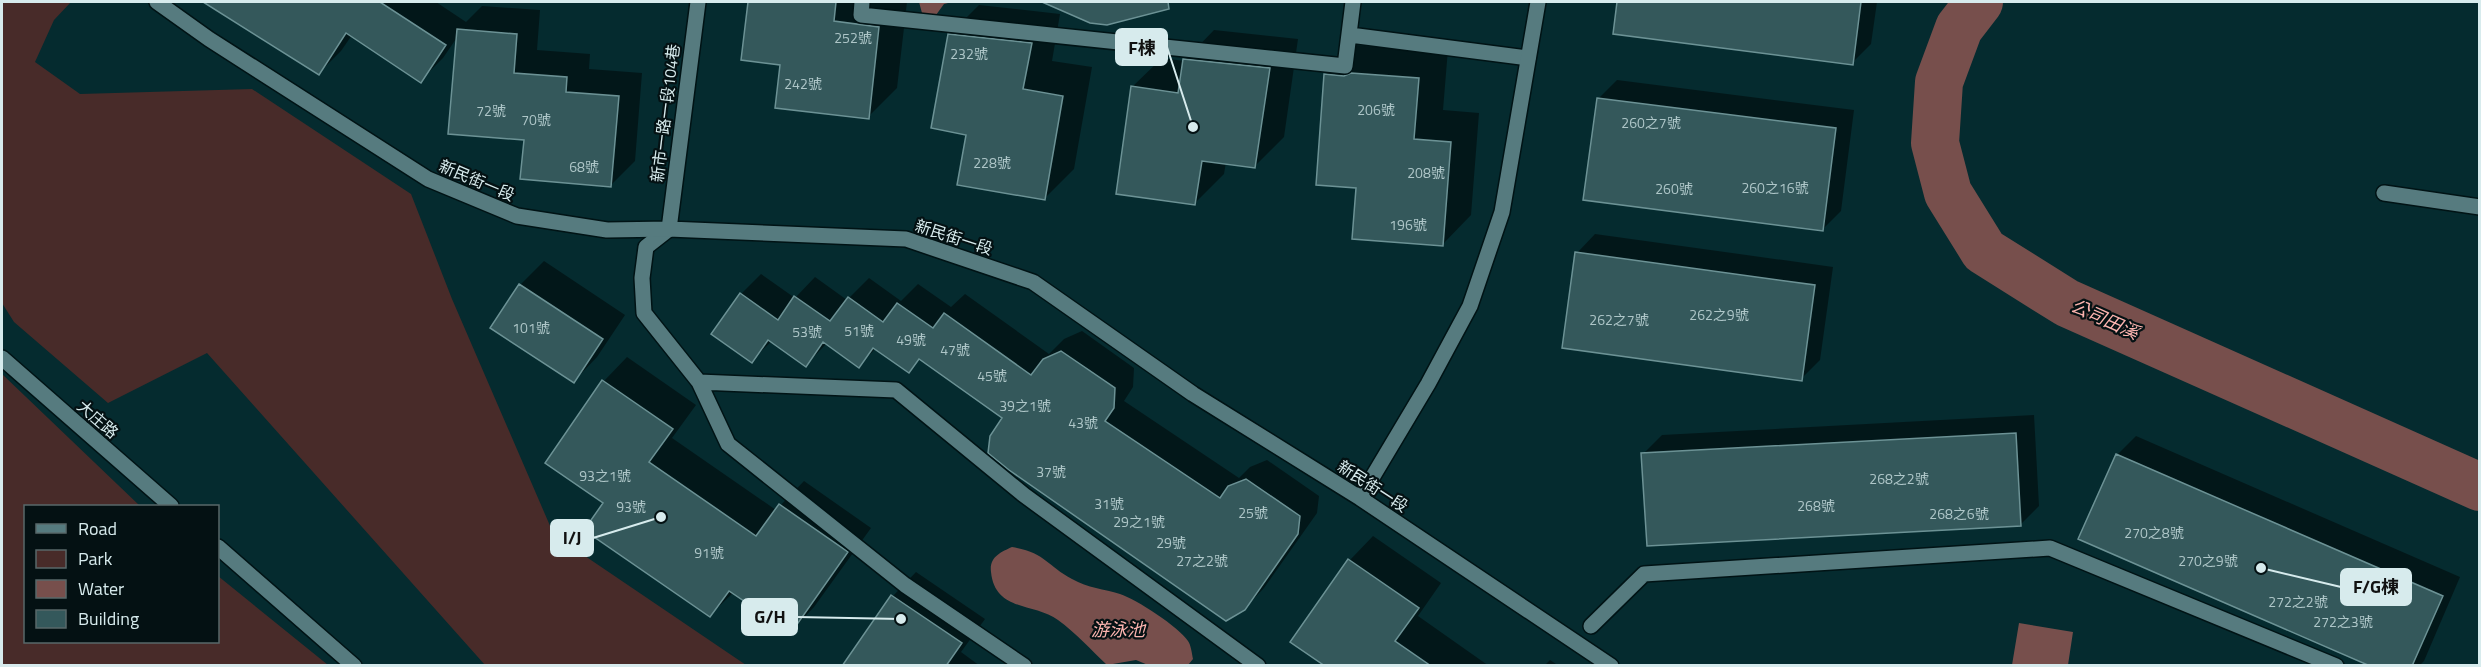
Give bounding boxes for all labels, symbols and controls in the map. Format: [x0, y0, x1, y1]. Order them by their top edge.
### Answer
house number: 252號 [834, 27, 872, 48]
callout: F棟 [1116, 29, 1167, 65]
text: F棟 [1128, 34, 1156, 61]
street label: 新市一路一段104巷 [645, 43, 685, 183]
house number: 232號 [950, 43, 988, 64]
house number: 242號 [784, 73, 822, 94]
house number: 206號 [1357, 99, 1395, 120]
house number: 72號 [476, 100, 506, 121]
house number: 70號 [521, 109, 551, 130]
house number: 260之7號 [1621, 112, 1681, 133]
house number: 228號 [973, 152, 1011, 173]
street label: 新民街一段 [435, 153, 519, 207]
house number: 68號 [569, 156, 599, 177]
house number: 208號 [1407, 162, 1445, 183]
house number: 260之16號 [1741, 177, 1809, 198]
house number: 260號 [1655, 178, 1693, 199]
street label: 新民街一段 [912, 213, 996, 261]
house number: 196號 [1389, 214, 1427, 235]
water label: 公司田溪 [2067, 292, 2146, 347]
house number: 262之9號 [1689, 304, 1749, 325]
house number: 262之7號 [1589, 309, 1649, 330]
house number: 101號 [512, 317, 550, 338]
house number: 51號 [844, 320, 874, 341]
house number: 53號 [792, 321, 822, 342]
house number: 49號 [896, 329, 926, 350]
house number: 47號 [940, 339, 970, 360]
house number: 45號 [977, 365, 1007, 386]
street label: 大庄路 [72, 394, 124, 444]
house number: 39之1號 [999, 395, 1051, 416]
house number: 43號 [1068, 412, 1098, 433]
street label: 新民街一段 [1333, 454, 1413, 518]
house number: 37號 [1036, 461, 1066, 482]
house number: 93之1號 [579, 465, 631, 486]
house number: 268之2號 [1869, 468, 1929, 489]
house number: 31號 [1094, 493, 1124, 514]
house number: 268號 [1797, 495, 1835, 516]
house number: 93號 [616, 496, 646, 517]
house number: 25號 [1238, 502, 1268, 523]
house number: 268之6號 [1929, 503, 1989, 524]
legend [24, 505, 219, 643]
house number: 29之1號 [1113, 511, 1165, 532]
text: Road [78, 515, 117, 542]
callout: I/J [551, 520, 593, 556]
house number: 270之8號 [2124, 522, 2184, 543]
text: I/J [563, 524, 581, 551]
house number: 29號 [1156, 532, 1186, 553]
house number: 91號 [694, 542, 724, 563]
text: Park [78, 545, 113, 572]
house number: 27之2號 [1176, 550, 1228, 571]
house number: 270之9號 [2178, 550, 2238, 571]
callout: F/G棟 [2341, 569, 2411, 605]
text: F/G棟 [2353, 573, 2399, 600]
text: Water [78, 575, 124, 602]
house number: 272之2號 [2268, 591, 2328, 612]
callout: G/H [742, 599, 797, 635]
text: G/H [754, 603, 786, 630]
text: Building [78, 605, 139, 632]
house number: 272之3號 [2313, 611, 2373, 632]
water label: 游泳池 [1091, 616, 1147, 643]

